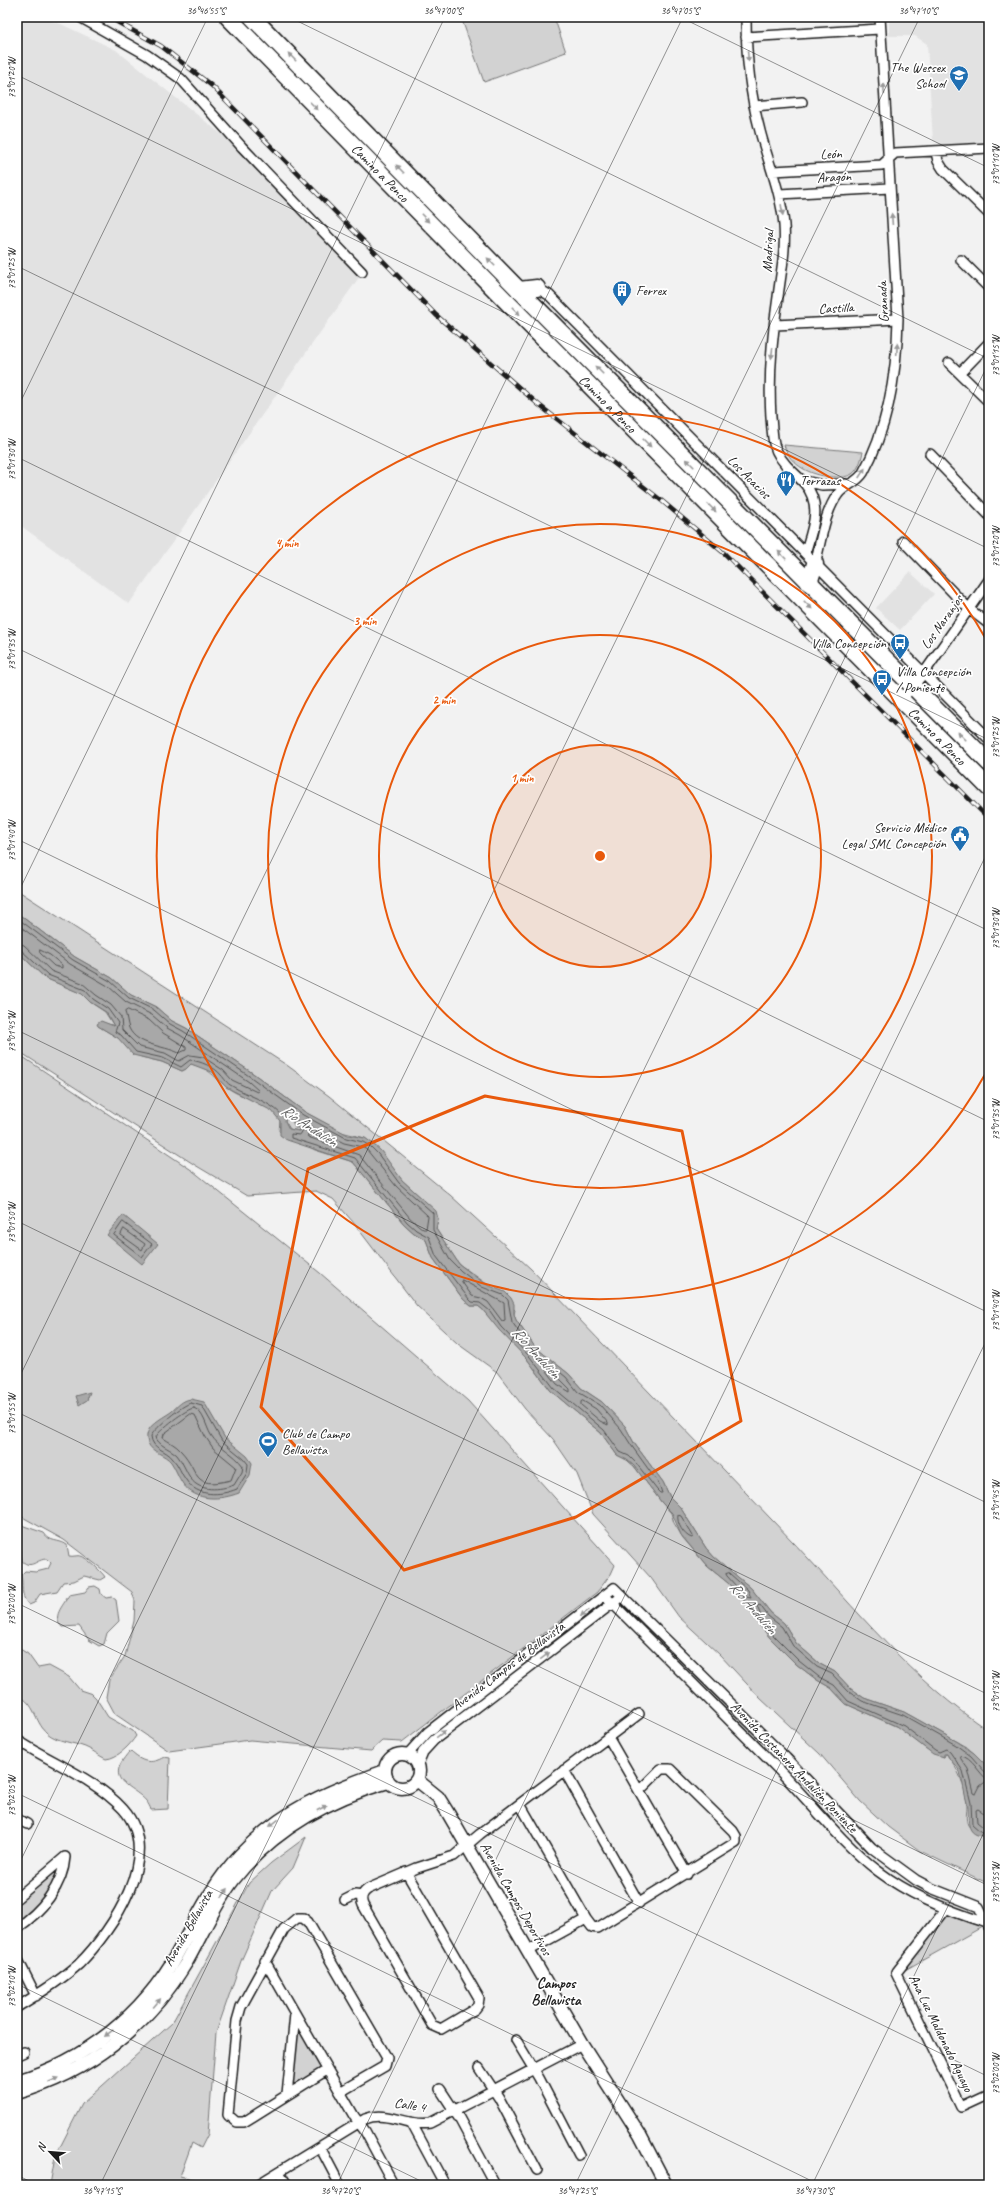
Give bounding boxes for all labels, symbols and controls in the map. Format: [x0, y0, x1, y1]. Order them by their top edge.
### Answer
text: 36°46'55"S [187, 4, 227, 17]
text: 36°47'00"S [424, 4, 464, 17]
text: 36°47'05"S [661, 4, 701, 17]
text: 36°47'10"S [899, 4, 939, 17]
one-way arrow [744, 50, 751, 62]
one-way arrow [287, 52, 296, 62]
text: 73°01'20"W [5, 56, 18, 98]
place label: The Wessex School [890, 59, 948, 92]
school or university icon: The Wessex School [948, 64, 970, 92]
one-way arrow [880, 83, 887, 95]
one-way arrow [309, 101, 319, 111]
street label: Camino a Penco [348, 140, 413, 206]
text: 73°01'10"W [989, 143, 1002, 185]
street label: León [820, 145, 843, 163]
one-way arrow [395, 164, 405, 174]
street label: Aragón [816, 168, 852, 186]
one-way arrow [779, 204, 785, 216]
one-way arrow [420, 213, 430, 223]
one-way arrow [888, 213, 895, 225]
street label: Madrigal [758, 227, 778, 273]
text: 73°01'25"W [5, 247, 18, 289]
one-way arrow [486, 257, 496, 267]
building icon: Ferrex [611, 279, 633, 307]
street label: Granada [873, 280, 893, 323]
place label: Ferrex [636, 282, 667, 299]
street label: Castilla [818, 299, 855, 317]
one-way arrow [511, 306, 521, 316]
text: 73°01'15"W [989, 334, 1002, 376]
one-way arrow [894, 343, 901, 355]
one-way arrow [768, 347, 775, 359]
one-way arrow [594, 365, 604, 375]
street label: Camino a Penco [576, 371, 641, 437]
text: 73°01'30"W [5, 438, 18, 480]
one-way arrow [642, 438, 652, 448]
street label: Los Acacios [724, 452, 775, 503]
one-way arrow [685, 458, 695, 468]
one-way arrow [858, 468, 866, 478]
restaurant icon: Terrazas [775, 469, 797, 497]
place label: Terrazas [800, 472, 842, 489]
one-way arrow [707, 503, 717, 513]
text: 73°01'20"W [989, 525, 1002, 567]
text: 4 min [276, 535, 299, 551]
one-way arrow [777, 550, 787, 560]
street label: Los Naranjos [917, 591, 968, 652]
one-way arrow [803, 600, 813, 610]
text: 3 min [354, 613, 377, 629]
text: 73°01'35"W [5, 628, 18, 670]
bus stop icon: Villa Concepción [889, 632, 911, 660]
place label: Villa Concepción [811, 635, 887, 652]
place label: Villa Concepción / Poniente [896, 663, 972, 696]
bus stop icon: Villa Concepción / Poniente [871, 668, 893, 696]
text: 2 min [433, 692, 456, 708]
street label: Camino a Penco [905, 703, 970, 769]
text: 73°01'25"W [989, 716, 1002, 758]
one-way arrow [957, 731, 966, 741]
text: 1 min [511, 770, 534, 786]
text: 73°01'40"W [5, 819, 18, 861]
place label: Servicio Médico Legal SML Concepción [842, 819, 948, 852]
public building icon: Servicio Médico Legal SML Concepción [949, 824, 971, 852]
centre of rings [593, 849, 607, 863]
text: 73°01'30"W [989, 907, 1002, 949]
text: 73°01'45"W [5, 1010, 18, 1052]
text: 73°01'35"W [989, 1098, 1002, 1140]
water label: Río Andalién [277, 1101, 342, 1152]
text: 73°01'50"W [5, 1201, 18, 1243]
text: 73°01'40"W [989, 1289, 1002, 1331]
water label: Río Andalién [508, 1323, 565, 1384]
text: 73°01'55"W [5, 1392, 18, 1434]
place label: Club de Campo Bellavista [282, 1425, 351, 1458]
sports icon: Club de Campo Bellavista [257, 1430, 279, 1458]
text: 73°01'45"W [989, 1479, 1002, 1521]
water label: Río Andalién [725, 1578, 782, 1639]
text: 73°02'00"W [5, 1583, 18, 1625]
one-way arrow [579, 1608, 590, 1617]
street label: Avenida Campos de Bellavista [448, 1617, 569, 1714]
one-way arrow [539, 1652, 550, 1660]
text: 73°01'50"W [989, 1670, 1002, 1712]
street label: Avenida Costanera Andalién Poniente [727, 1698, 862, 1837]
one-way arrow [435, 1730, 446, 1738]
text: 73°02'05"W [5, 1774, 18, 1816]
one-way arrow [316, 1805, 328, 1811]
one-way arrow [269, 1819, 280, 1828]
street label: Avenida Campos Deportivos [477, 1839, 556, 1960]
text: 73°01'55"W [989, 1861, 1002, 1903]
street label: Avenida Bellavista [159, 1886, 217, 1969]
one-way arrow [221, 1887, 229, 1898]
text: 73°02'10"W [5, 1965, 18, 2007]
street label: Ana Luz Maldonado Aguayo [905, 1972, 977, 2095]
district label: Campos Bellavista [531, 1974, 582, 2010]
one-way arrow [153, 1998, 162, 2009]
one-way arrow [103, 2029, 114, 2038]
text: 73°02'00"W [989, 2052, 1002, 2094]
one-way arrow [48, 2077, 59, 2083]
street label: Calle 4 [393, 2094, 429, 2116]
north arrow [30, 2132, 70, 2172]
text: N [33, 2140, 50, 2154]
text: 36°47'15"S [83, 2184, 123, 2197]
text: 36°47'20"S [321, 2184, 361, 2197]
text: 36°47'25"S [558, 2184, 598, 2197]
text: 36°47'30"S [795, 2184, 835, 2197]

